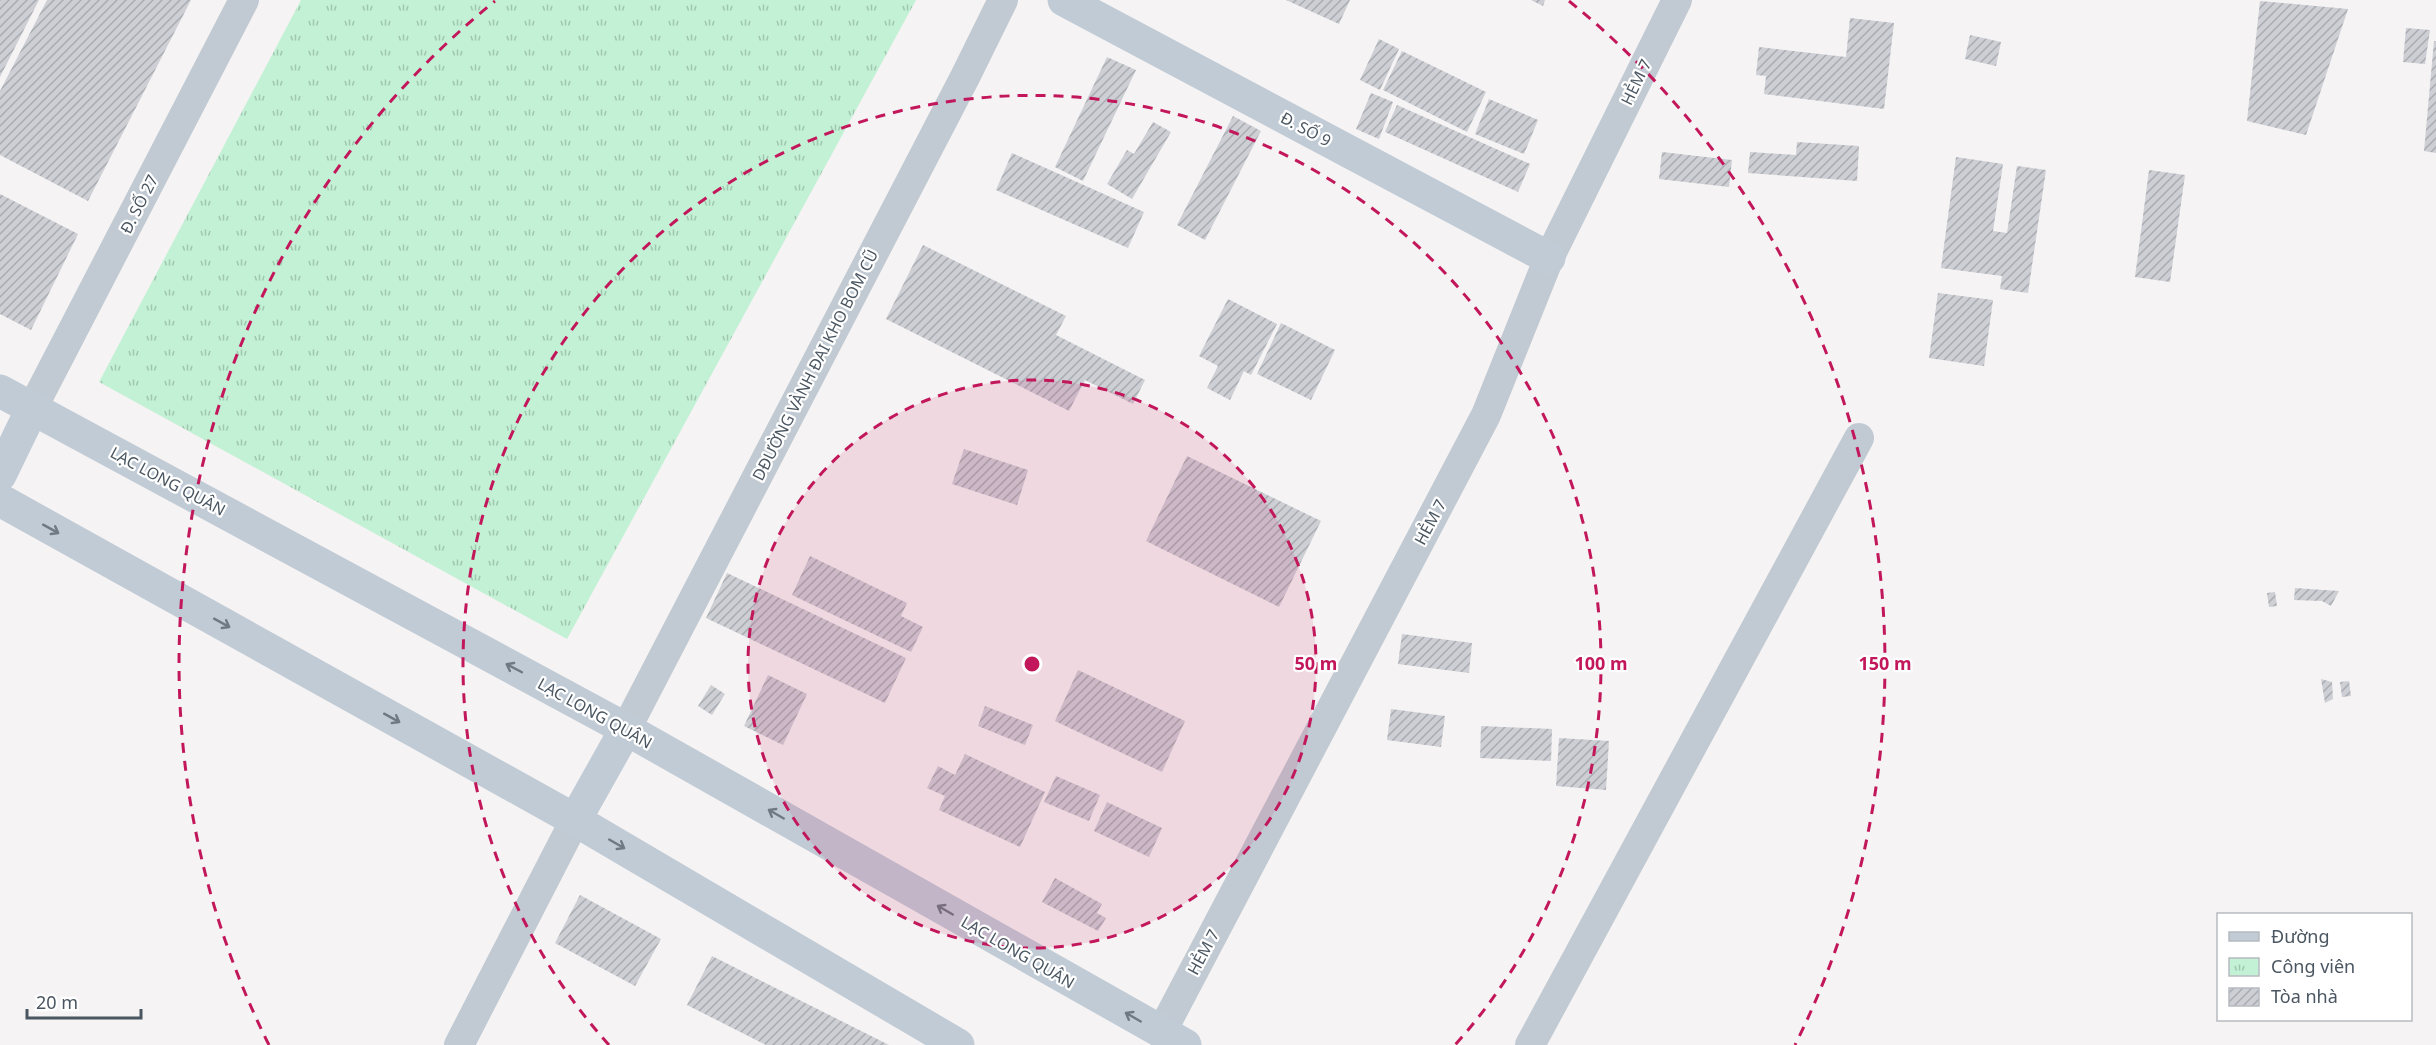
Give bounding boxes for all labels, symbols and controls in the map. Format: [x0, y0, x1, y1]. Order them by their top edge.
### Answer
street label: HẺM 7 [1615, 55, 1657, 109]
street label: Đ. SỐ 9 [1277, 107, 1335, 151]
street label: Đ. SỐ 27 [115, 171, 163, 237]
street label: DĐƯỜNG VÀNH ĐAI KHO BOM CŨ [747, 246, 883, 484]
street label: LẠC LONG QUÂN [107, 441, 229, 521]
street label: HẺM 7 [1409, 495, 1451, 549]
one-way arrow [42, 523, 59, 535]
one-way arrow [212, 618, 230, 629]
text: 50 m [1295, 651, 1337, 675]
text: 100 m [1574, 651, 1628, 675]
text: 150 m [1858, 651, 1912, 675]
centre of rings [1022, 654, 1042, 674]
one-way arrow [506, 662, 523, 674]
street label: LẠC LONG QUÂN [534, 672, 656, 754]
one-way arrow [383, 712, 400, 724]
one-way arrow [768, 808, 785, 820]
one-way arrow [608, 839, 625, 851]
one-way arrow [937, 904, 954, 916]
street label: LẠC LONG QUÂN [957, 911, 1079, 993]
legend [2217, 913, 2412, 1021]
text: Đường [2271, 924, 2330, 948]
street label: HẺM 7 [1182, 925, 1224, 979]
text: Công viên [2271, 954, 2355, 978]
scale bar [27, 982, 141, 1020]
text: Tòa nhà [2271, 984, 2338, 1008]
text: 20 m [36, 990, 78, 1014]
one-way arrow [1125, 1011, 1142, 1023]

